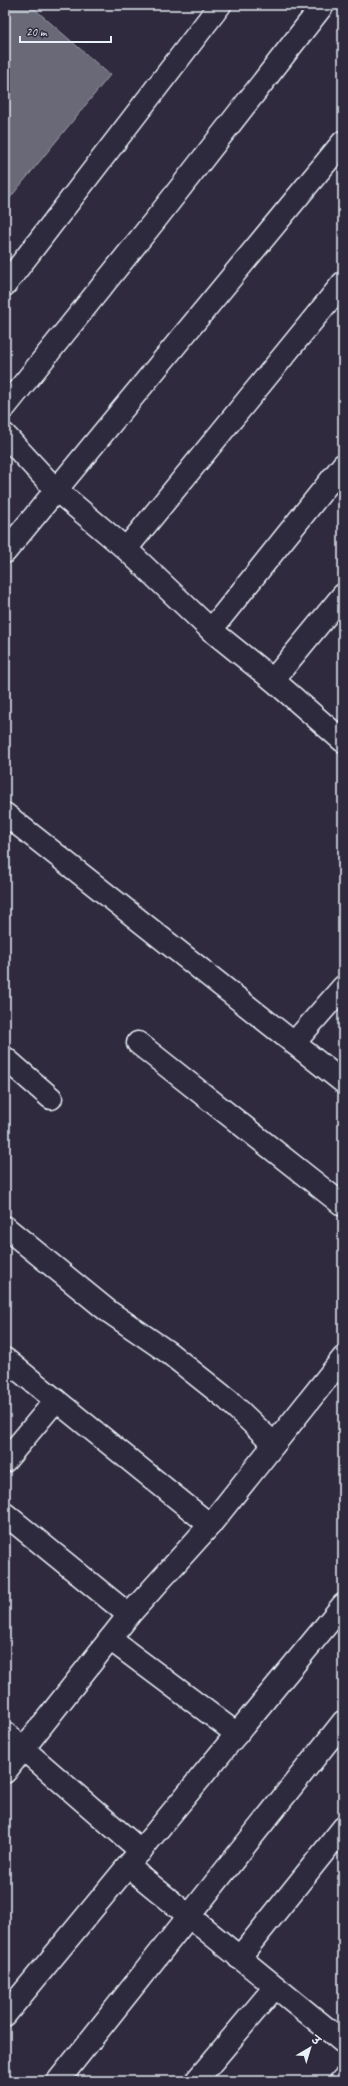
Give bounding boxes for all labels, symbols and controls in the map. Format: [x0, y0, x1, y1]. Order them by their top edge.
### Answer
scale bar [20, 18, 111, 44]
text: 20 m [26, 24, 48, 40]
north arrow [290, 2028, 330, 2068]
text: उ [308, 2032, 325, 2049]

